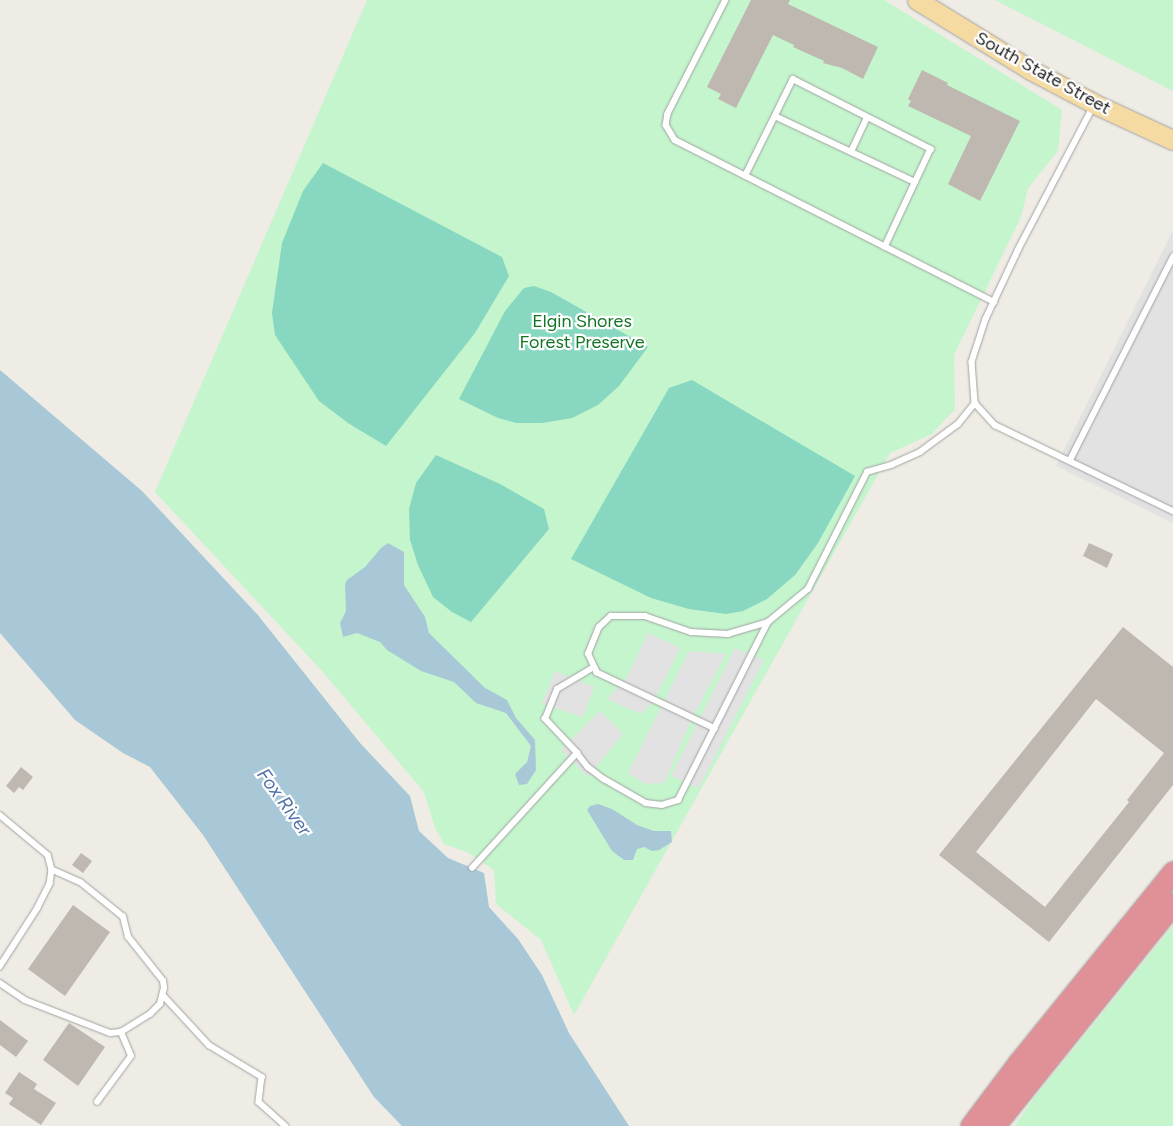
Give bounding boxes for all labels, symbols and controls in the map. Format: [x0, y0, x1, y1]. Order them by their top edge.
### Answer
street label: South State Street [972, 27, 1114, 119]
park label: Elgin Shores Forest Preserve [519, 311, 645, 354]
water label: Fox River [252, 764, 316, 840]

